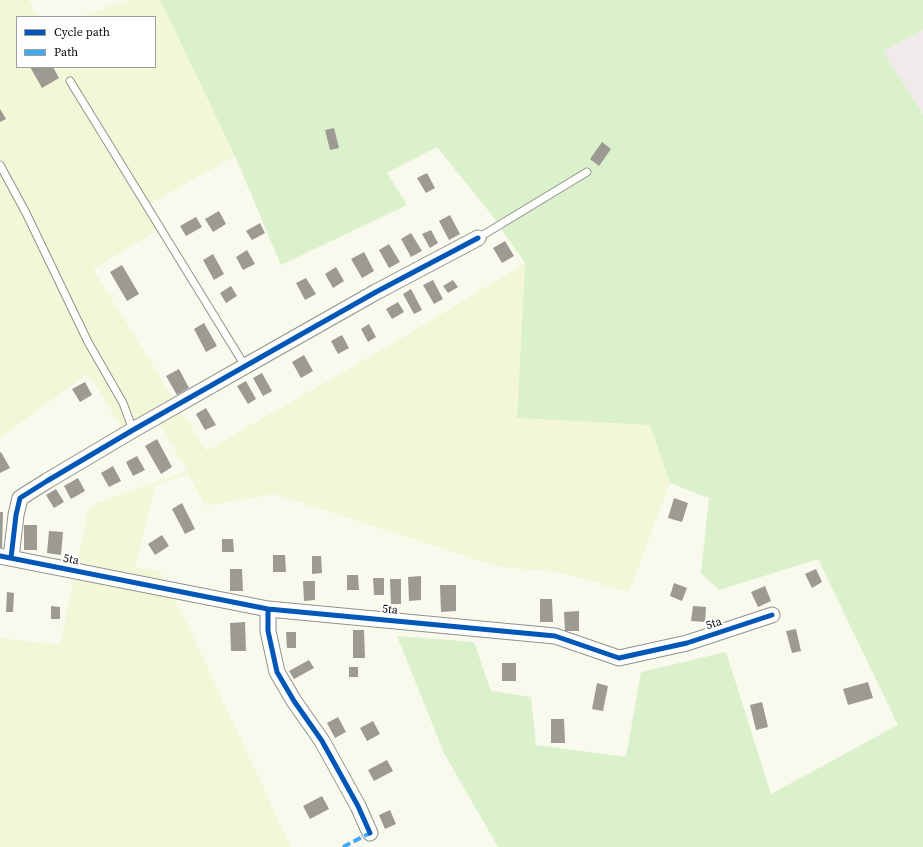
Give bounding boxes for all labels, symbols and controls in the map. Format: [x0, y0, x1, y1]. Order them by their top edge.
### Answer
legend [16, 16, 156, 68]
text: Cycle path [54, 24, 110, 40]
text: Path [54, 44, 78, 60]
street label: 5ta [62, 551, 80, 569]
street label: 5ta [381, 602, 399, 618]
street label: 5ta [704, 615, 724, 633]

